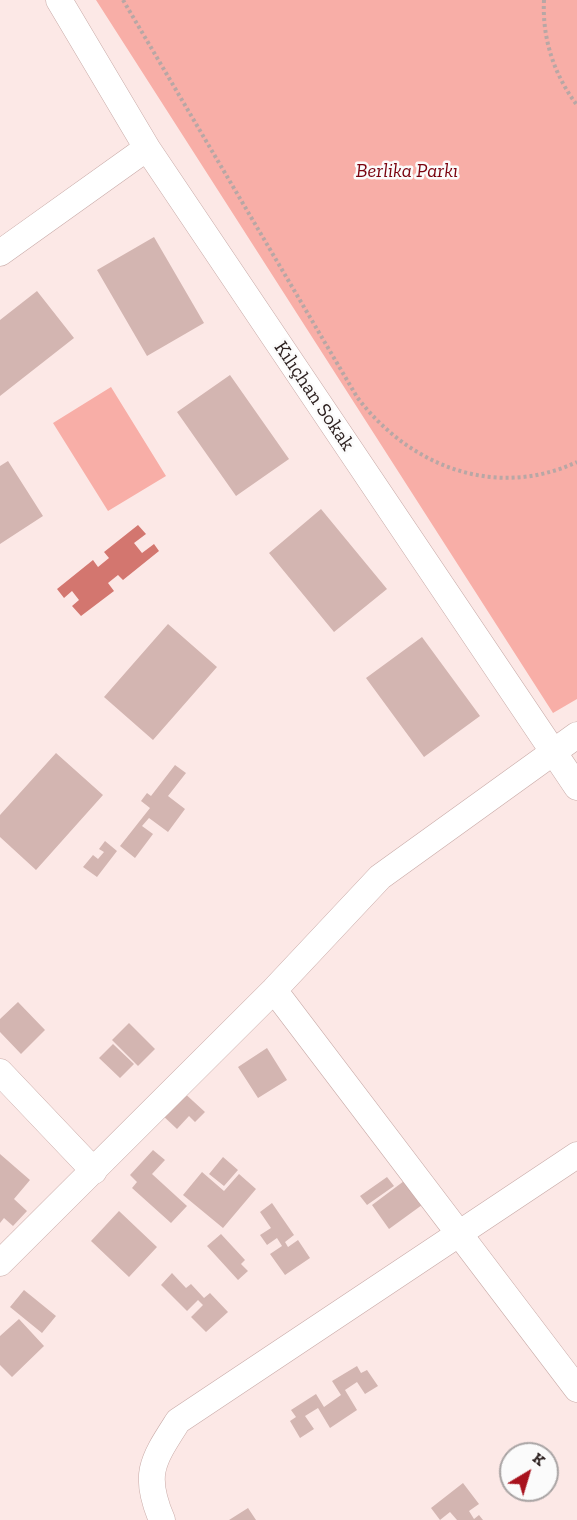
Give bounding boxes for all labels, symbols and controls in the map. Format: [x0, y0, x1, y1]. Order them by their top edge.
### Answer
park label: Berlika Parkı [356, 159, 458, 183]
street label: Kılıçhan Sokak [269, 337, 359, 455]
north arrow [499, 1442, 559, 1502]
text: K [529, 1448, 549, 1470]

